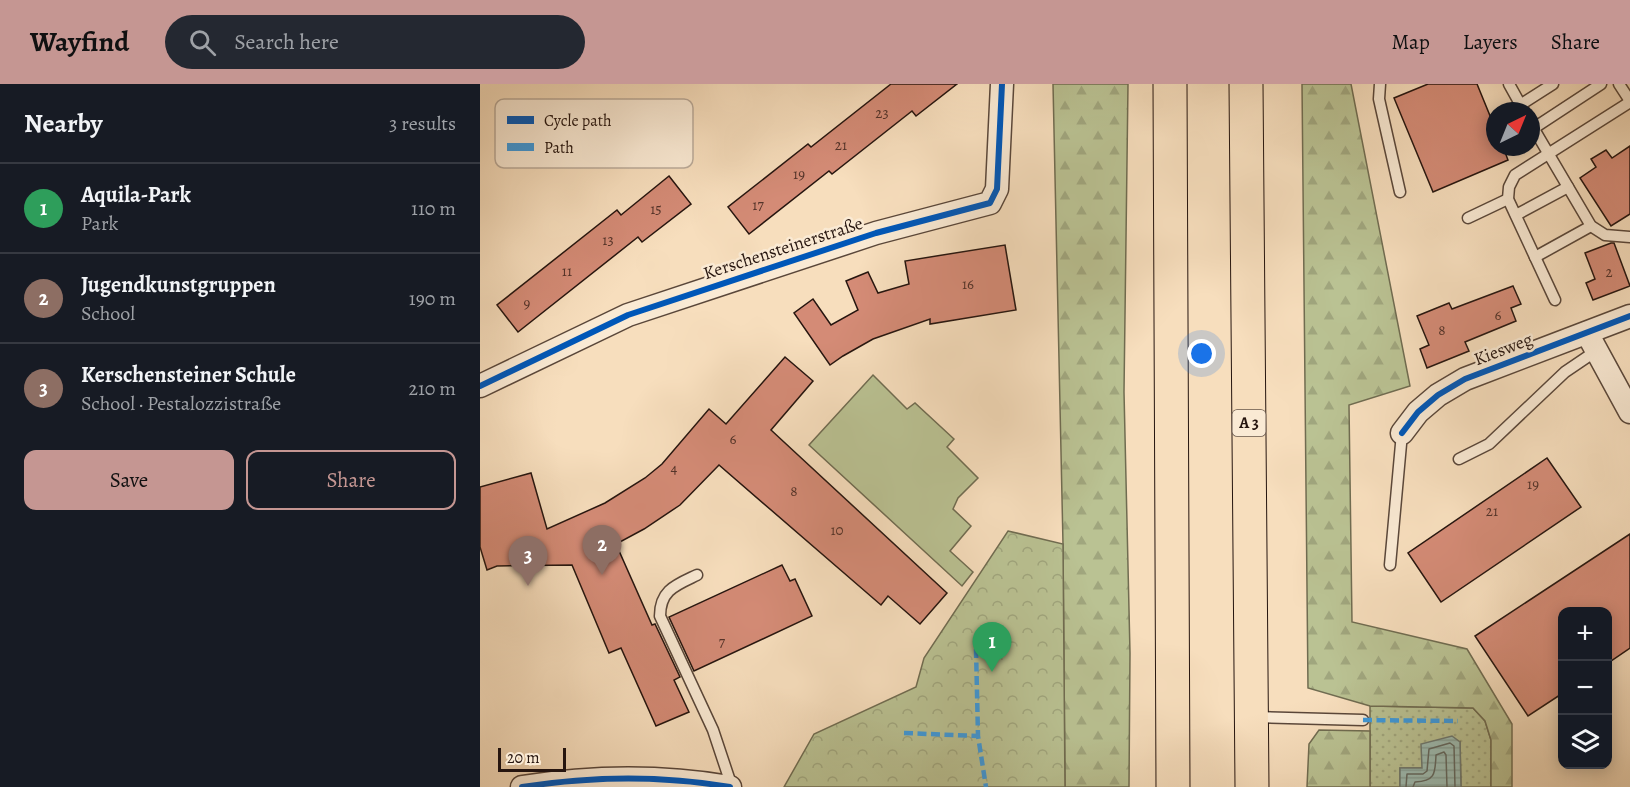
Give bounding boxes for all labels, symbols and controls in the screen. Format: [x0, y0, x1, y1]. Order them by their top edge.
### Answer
search box [165, 15, 585, 69]
text: Wayfind [30, 23, 129, 61]
icon: search [186, 26, 219, 59]
text: Search here [234, 27, 339, 57]
text: Map [1391, 28, 1430, 56]
text: Layers [1463, 28, 1518, 56]
text: Share [1551, 28, 1600, 56]
legend [495, 99, 693, 168]
north arrow [1486, 102, 1540, 156]
house number: 23 [875, 103, 889, 123]
text: Nearby [24, 106, 103, 141]
text: 3 results [389, 110, 456, 137]
text: Cycle path [544, 110, 612, 132]
house number: 21 [835, 135, 847, 155]
text: Path [544, 137, 574, 159]
house number: 19 [793, 164, 805, 184]
text: Aquila-Park [81, 180, 191, 210]
text: 1 [40, 195, 47, 222]
text: 110 m [411, 195, 456, 222]
house number: 17 [752, 195, 764, 215]
house number: 15 [650, 199, 662, 219]
text: Park [81, 210, 119, 237]
street label: Kerschensteinerstraße [700, 211, 866, 285]
house number: 13 [602, 230, 614, 250]
house number: 11 [562, 261, 572, 281]
house number: 2 [1605, 262, 1613, 282]
text: Jugendkunstgruppen [81, 270, 276, 300]
house number: 16 [962, 274, 974, 294]
text: 2 [39, 285, 48, 312]
text: 190 m [409, 285, 456, 312]
house number: 9 [524, 293, 531, 313]
text: School [81, 300, 135, 327]
house number: 6 [1495, 305, 1502, 325]
house number: 8 [1438, 320, 1446, 340]
street label: Kiesweg [1470, 327, 1536, 371]
your location [1187, 339, 1216, 368]
text: Kerschensteiner Schule [81, 360, 296, 390]
text: 3 [39, 375, 48, 402]
text: 210 m [408, 375, 456, 402]
text: School · Pestalozzistraße [81, 390, 281, 417]
road number: A 3 [1232, 410, 1266, 436]
house number: 6 [730, 429, 737, 449]
button: Save [24, 450, 234, 510]
button: Share [246, 450, 456, 510]
house number: 4 [671, 458, 678, 478]
house number: 19 [1527, 474, 1539, 494]
house number: 8 [790, 481, 798, 501]
house number: 21 [1486, 501, 1498, 521]
house number: 10 [830, 520, 844, 540]
pin: 2 [582, 526, 622, 575]
pin: 3 [508, 536, 548, 586]
map controls [1558, 607, 1612, 769]
button: + [1558, 607, 1612, 661]
pin: 1 [972, 622, 1012, 672]
house number: 7 [719, 632, 726, 652]
button: − [1558, 661, 1612, 715]
button: layers [1558, 715, 1612, 769]
scale bar [498, 745, 566, 772]
text: 20 m [507, 747, 540, 769]

